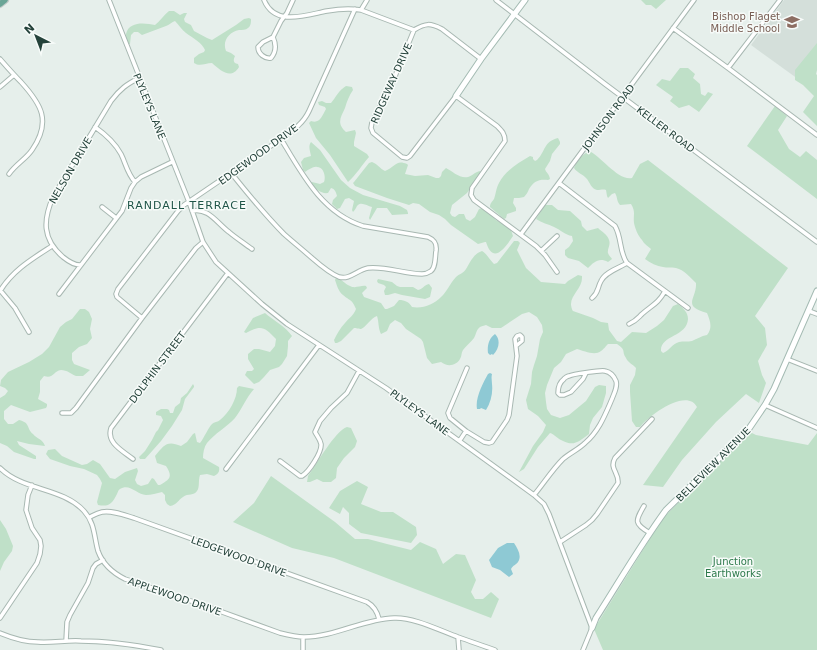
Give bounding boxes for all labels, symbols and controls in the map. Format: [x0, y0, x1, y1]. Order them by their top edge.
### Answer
place label: Bishop Flaget Middle School [711, 11, 780, 34]
school or university icon: Bishop Flaget Middle School [783, 13, 801, 31]
north arrow [16, 16, 56, 56]
text: N [22, 21, 37, 37]
street label: RIDGEWAY DRIVE [369, 41, 414, 125]
street label: PLYLEYS LANE [131, 72, 168, 141]
street label: JOHNSON ROAD [579, 82, 637, 153]
street label: KELLER ROAD [635, 104, 697, 155]
street label: EDGEWOOD DRIVE [216, 122, 300, 187]
street label: NELSON DRIVE [47, 135, 94, 205]
district label: RANDALL TERRACE [127, 199, 247, 212]
street label: DOLPHIN STREET [127, 329, 188, 405]
street label: PLYLEYS LANE [388, 387, 451, 438]
street label: BELLEVIEW AVENUE [674, 425, 753, 504]
street label: LEDGEWOOD DRIVE [190, 534, 288, 579]
park label: Junction Earthworks [705, 556, 761, 579]
street label: APPLEWOOD DRIVE [127, 575, 223, 618]

